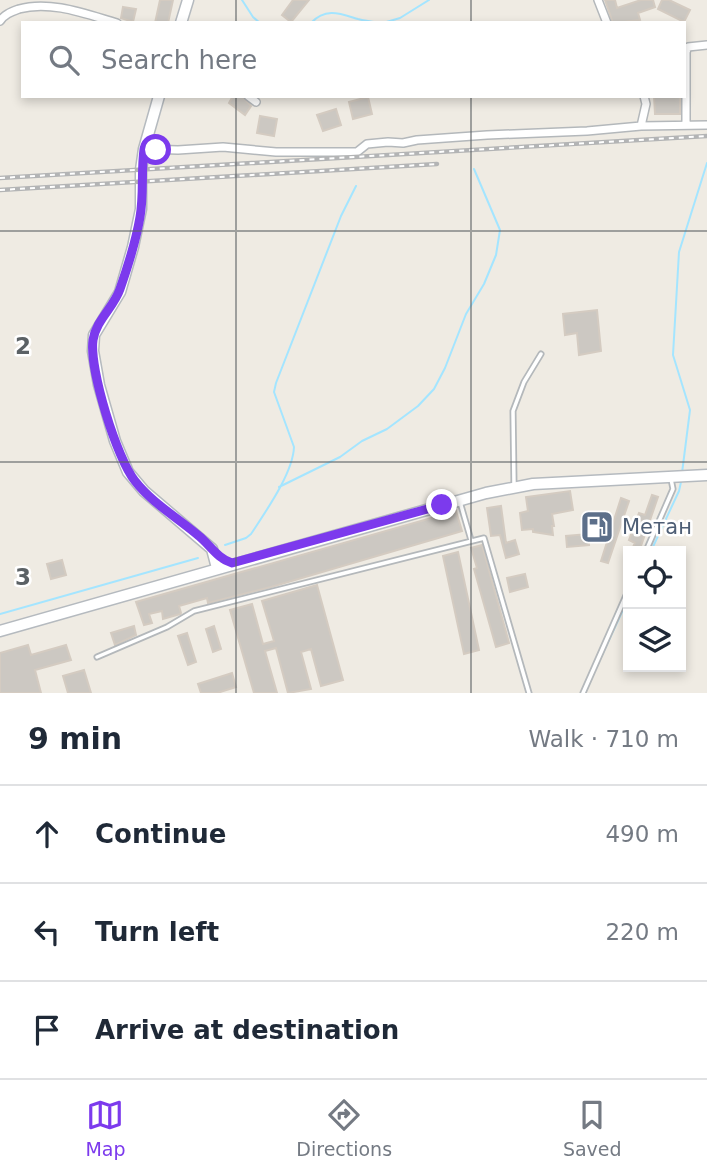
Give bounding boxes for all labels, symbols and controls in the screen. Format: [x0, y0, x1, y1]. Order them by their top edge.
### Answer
search box [21, 21, 686, 98]
icon: search [45, 41, 83, 79]
text: Search here [101, 45, 257, 75]
route start [140, 134, 171, 165]
text: 2 [15, 333, 31, 359]
route end [426, 489, 457, 520]
fuel station icon: Метан [578, 508, 616, 546]
place label: Метан [622, 515, 692, 539]
map controls [623, 546, 686, 672]
button: locate [623, 546, 686, 609]
text: 3 [15, 564, 31, 590]
button: layers [623, 609, 686, 672]
text: 9 min [28, 721, 122, 756]
text: Walk · 710 m [528, 726, 679, 752]
icon: ahead [28, 815, 66, 853]
text: Continue [95, 819, 226, 849]
text: 490 m [605, 821, 679, 847]
icon: left [28, 913, 66, 951]
text: Turn left [95, 917, 219, 947]
text: 220 m [605, 919, 679, 945]
icon: arrive [28, 1011, 66, 1049]
text: Arrive at destination [95, 1015, 399, 1045]
tab: Map [85, 1096, 126, 1160]
tab: Directions [296, 1096, 392, 1160]
tab: Saved [563, 1096, 622, 1160]

